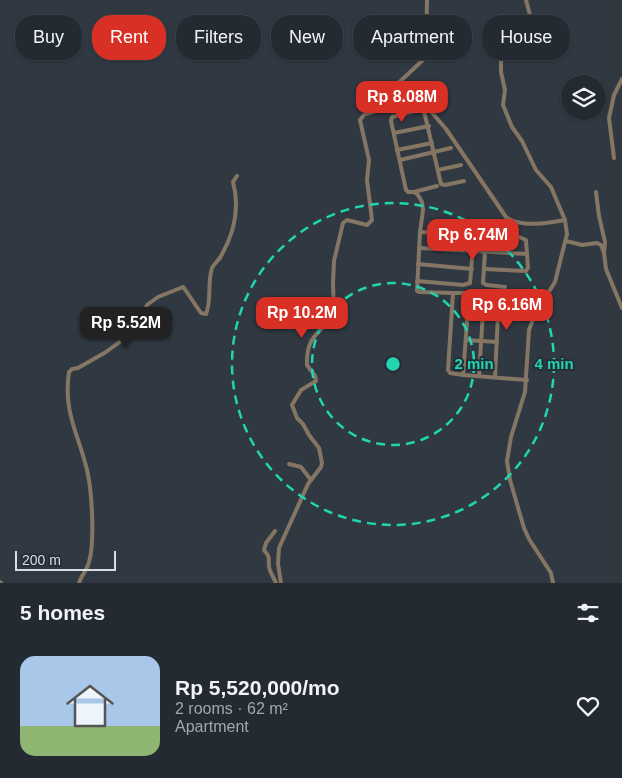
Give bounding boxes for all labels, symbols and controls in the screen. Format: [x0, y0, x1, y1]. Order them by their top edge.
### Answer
chip: Buy [15, 15, 82, 60]
chip: Rent [92, 15, 166, 60]
chip: Filters [176, 15, 261, 60]
chip: New [271, 15, 343, 60]
chip: Apartment [353, 15, 472, 60]
chip: House [482, 15, 570, 60]
map controls [561, 75, 606, 120]
button: layers [561, 75, 606, 120]
pin: Rp 8.08M [350, 80, 454, 123]
text: Rp 8.08M [367, 88, 437, 105]
pin: Rp 6.74M [421, 218, 525, 261]
text: Rp 6.74M [438, 226, 508, 243]
pin: Rp 6.16M [455, 288, 559, 331]
pin: Rp 10.2M [250, 296, 354, 339]
text: Rp 6.16M [472, 296, 542, 313]
text: Rp 10.2M [267, 304, 337, 321]
pin: Rp 5.52M [74, 306, 178, 349]
text: Rp 5.52M [91, 314, 161, 331]
centre of rings [384, 355, 402, 373]
text: 2 min [454, 355, 494, 372]
text: 4 min [534, 355, 574, 372]
scale bar [15, 548, 116, 571]
text: 200 m [22, 552, 61, 568]
icon: filters [574, 599, 602, 627]
text: 5 homes [20, 601, 105, 624]
icon: home [60, 676, 120, 736]
text: Rp 5,520,000/mo [175, 676, 340, 699]
icon: heart [574, 692, 602, 720]
text: 2 rooms · 62 m² [175, 700, 288, 717]
text: Apartment [175, 718, 249, 735]

